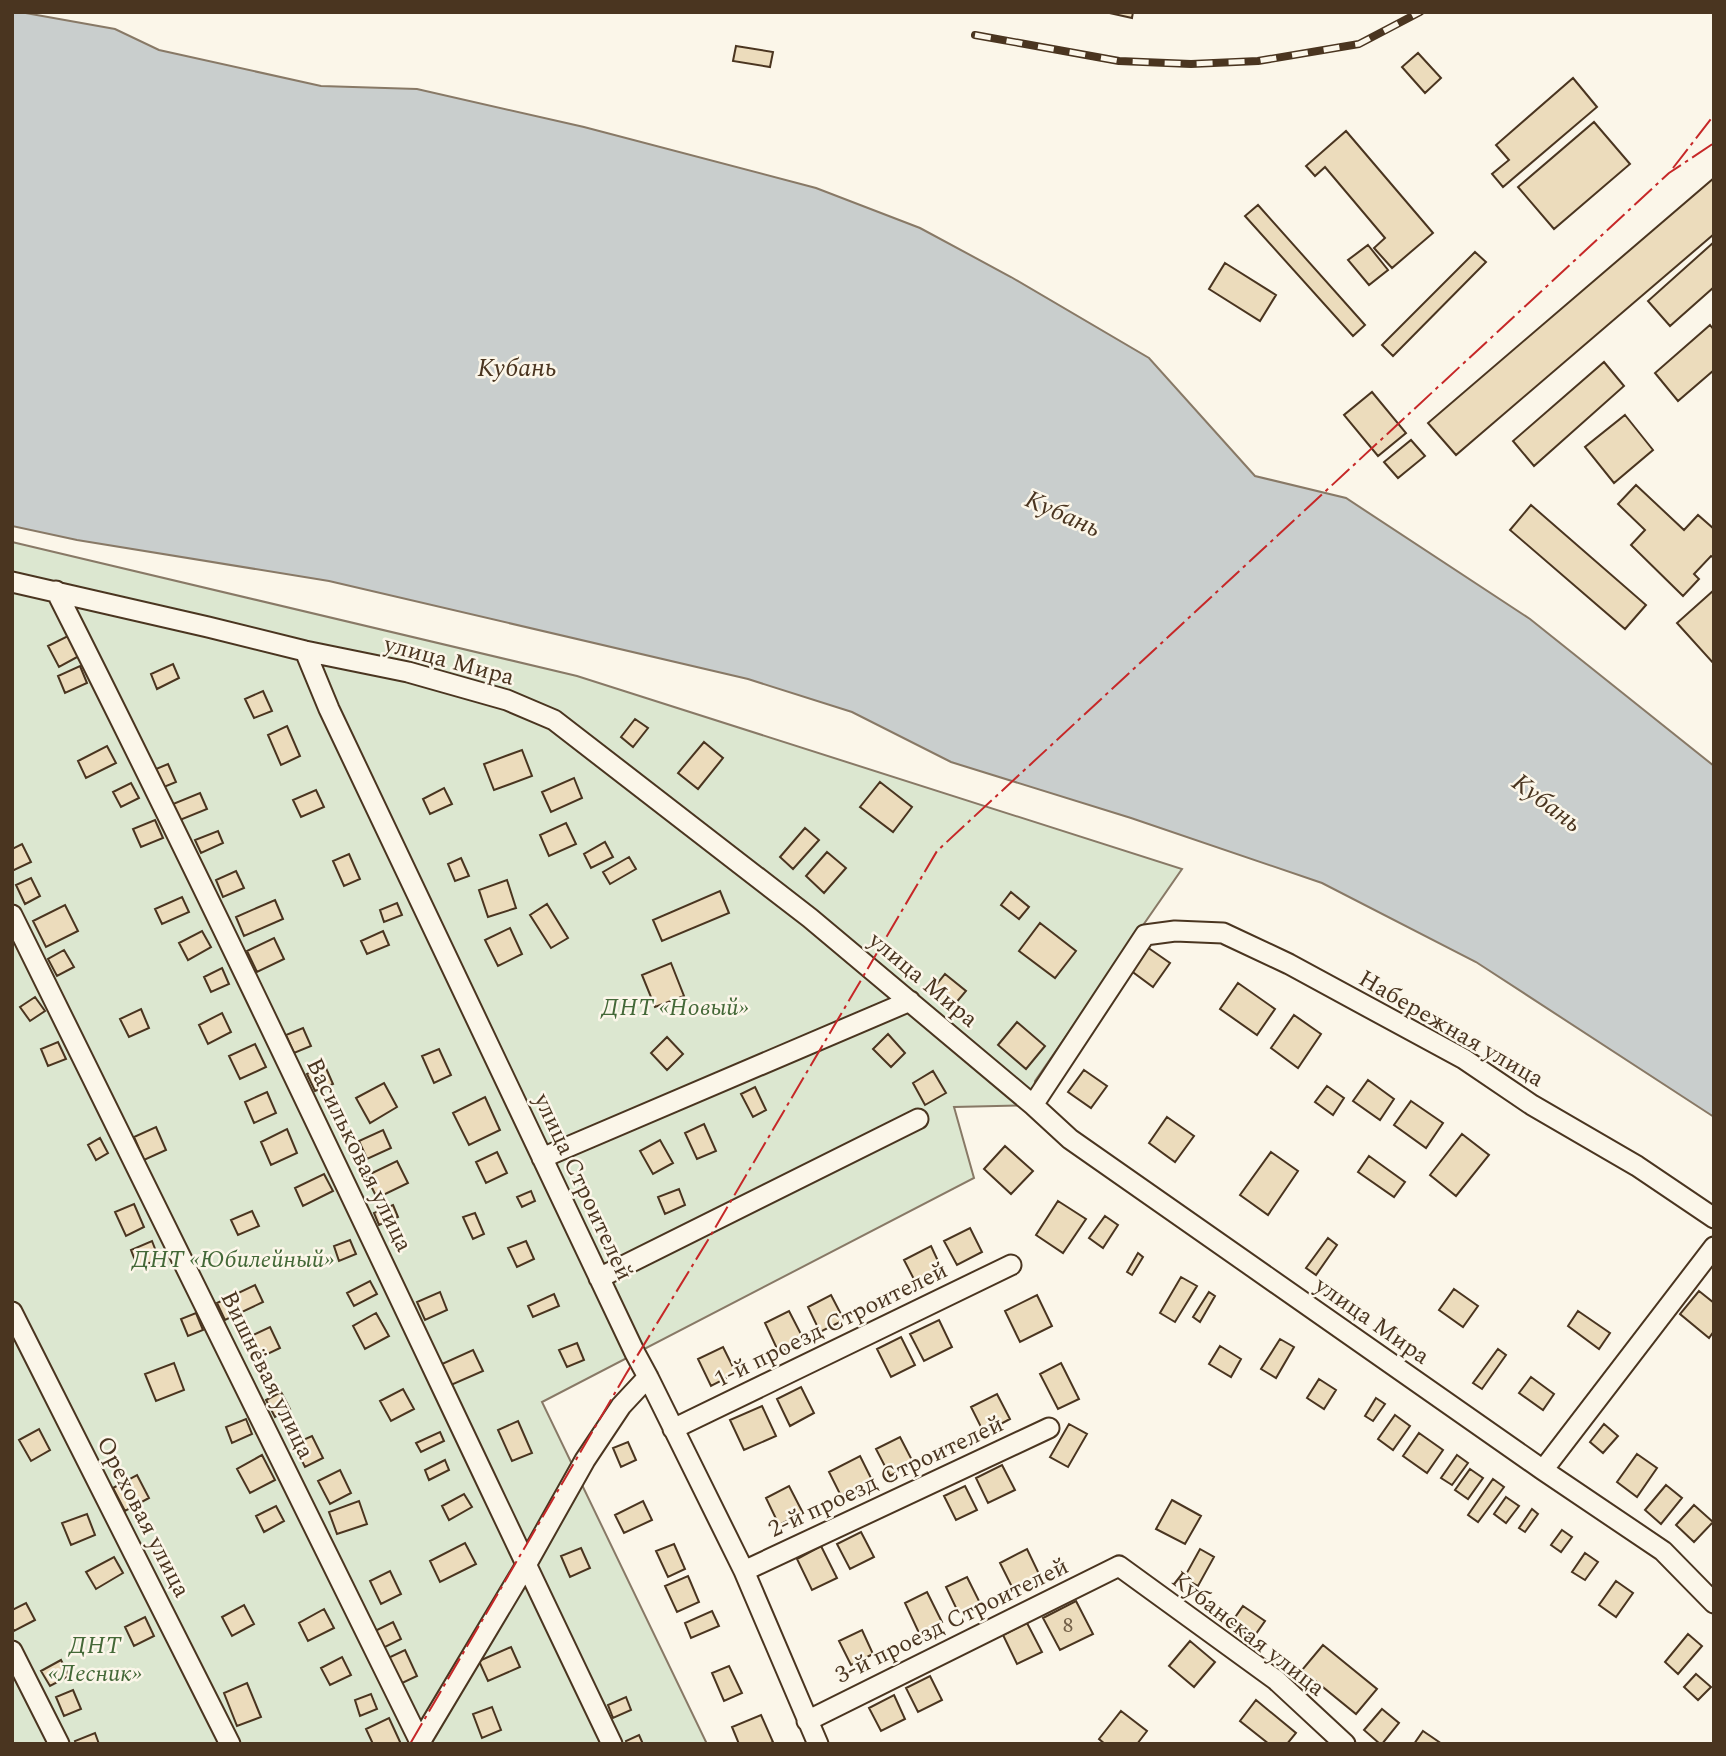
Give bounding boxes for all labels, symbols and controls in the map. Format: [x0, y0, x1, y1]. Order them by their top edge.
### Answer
water label: Кубань [477, 348, 557, 388]
water label: Кубань [1018, 480, 1108, 548]
street label: улица Мира [379, 626, 518, 696]
water label: Кубань [1503, 763, 1591, 843]
street label: улица Мира [859, 923, 986, 1037]
street label: Набережная улица [1351, 961, 1551, 1097]
park label: ДНТ «Новый» [600, 990, 749, 1026]
street label: Васильковая улица [296, 1052, 422, 1258]
street label: улица Строителей [523, 1086, 642, 1287]
park label: ДНТ «Юбилейный» [131, 1242, 334, 1278]
street label: 1-й проезд Строителей [708, 1253, 954, 1397]
street label: улица Мира [1306, 1267, 1437, 1374]
street label: Вишнёвая улица [211, 1285, 323, 1465]
street label: 2-й проезд Строителей [762, 1407, 1010, 1547]
street label: Ореховая улица [87, 1430, 199, 1604]
street label: 3-й проезд Строителей [829, 1549, 1075, 1693]
street label: Кубанская улица [1163, 1562, 1333, 1706]
house number: 8 [1063, 1610, 1073, 1642]
park label: ДНТ «Лесник» [48, 1628, 142, 1692]

